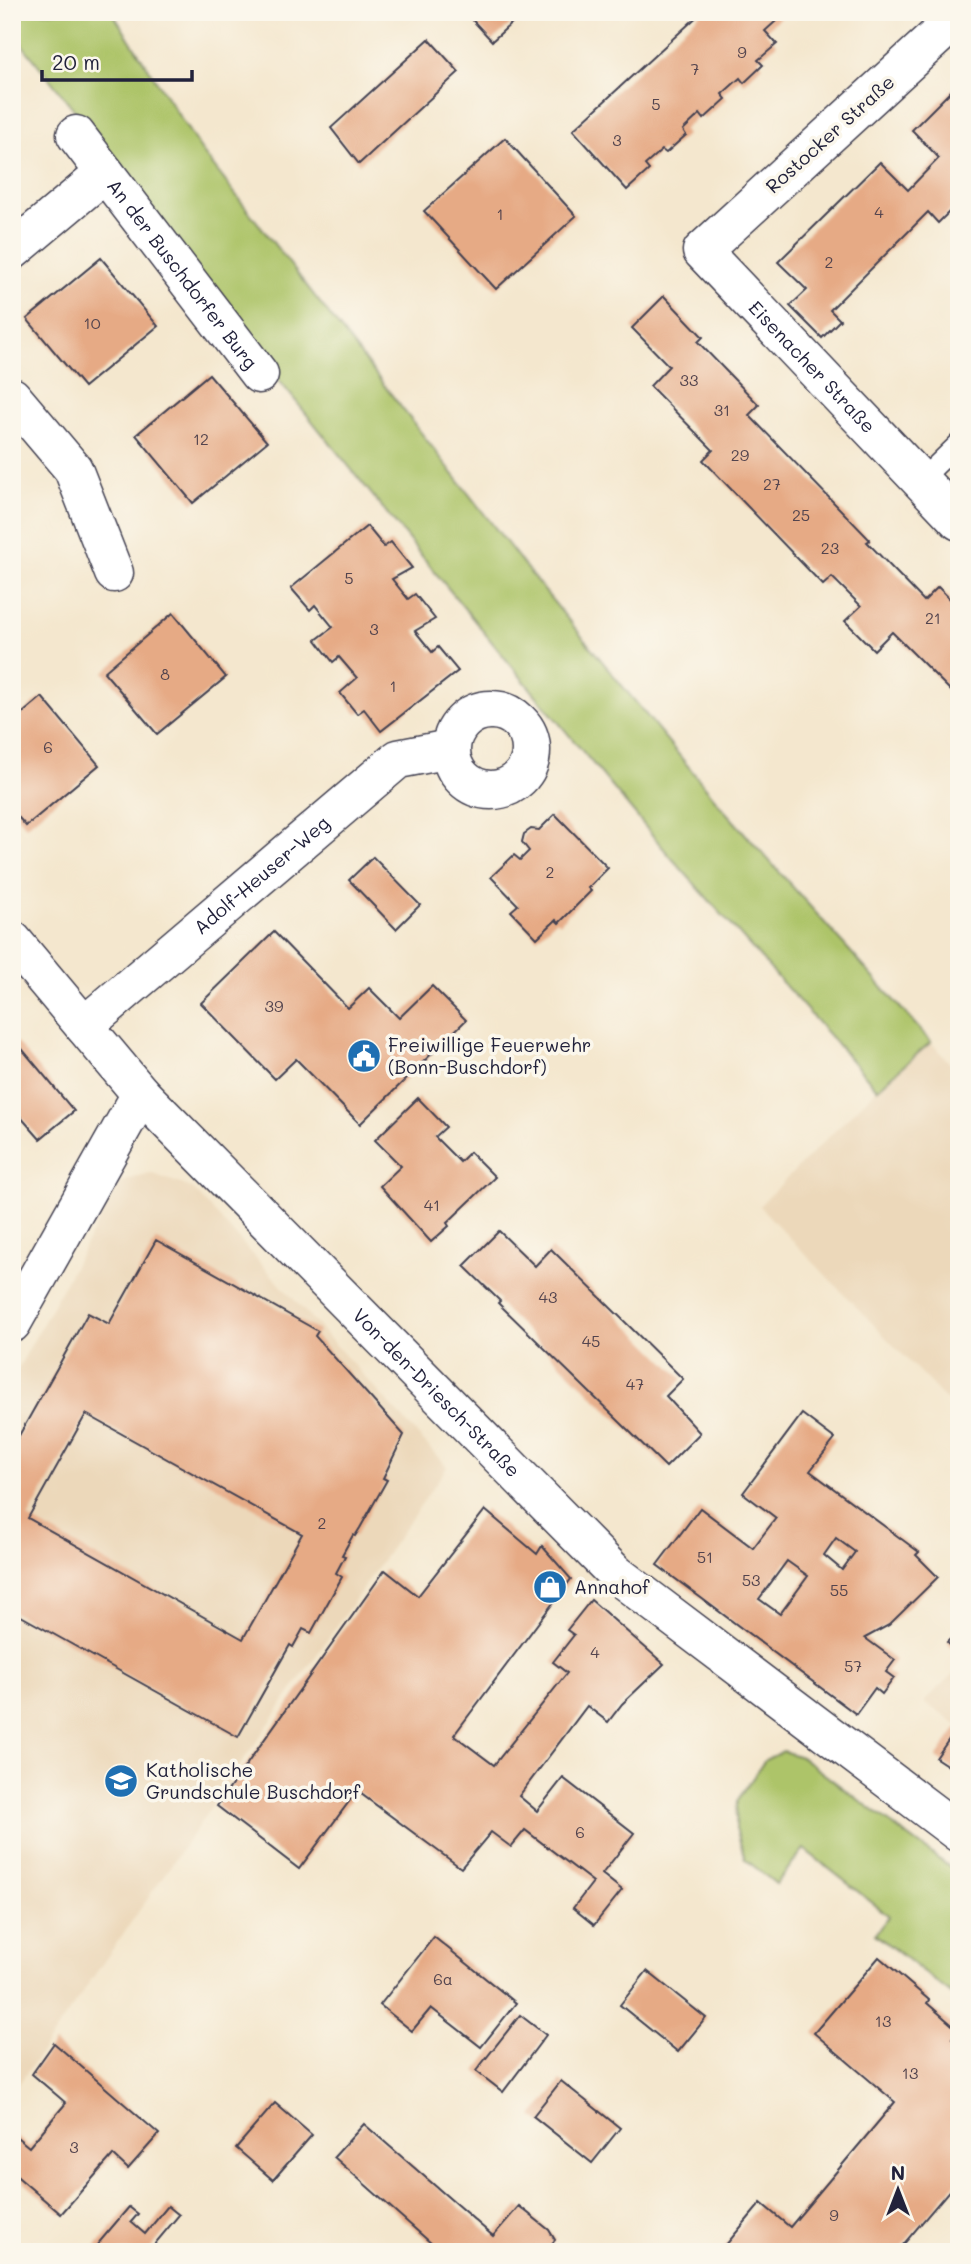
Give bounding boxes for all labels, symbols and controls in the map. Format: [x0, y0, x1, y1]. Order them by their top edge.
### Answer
scale bar [42, 38, 192, 82]
house number: 9 [737, 41, 747, 62]
text: 20 m [52, 48, 100, 75]
house number: 7 [691, 58, 700, 79]
street label: Rostocker Straße [760, 69, 899, 198]
house number: 5 [651, 93, 661, 114]
house number: 3 [612, 129, 622, 150]
street label: An der Buschdorfer Burg [102, 174, 264, 374]
house number: 4 [874, 201, 884, 222]
house number: 1 [496, 203, 504, 224]
house number: 2 [825, 251, 833, 272]
street label: Eisenacher Straße [744, 295, 881, 438]
house number: 10 [83, 312, 101, 333]
house number: 33 [680, 369, 698, 390]
house number: 31 [714, 399, 730, 420]
house number: 12 [193, 428, 209, 449]
house number: 29 [731, 444, 749, 465]
house number: 27 [763, 473, 781, 494]
house number: 25 [792, 504, 810, 525]
house number: 23 [821, 537, 839, 558]
house number: 5 [344, 567, 354, 588]
house number: 21 [925, 607, 941, 628]
house number: 3 [369, 618, 379, 639]
house number: 8 [160, 663, 170, 684]
house number: 1 [389, 675, 397, 696]
house number: 6 [43, 736, 53, 757]
street label: Adolf-Heuser-Weg [188, 810, 334, 939]
house number: 2 [546, 861, 554, 882]
house number: 39 [265, 995, 283, 1016]
place label: Freiwillige Feuerwehr (Bonn-Buschdorf) [388, 1032, 591, 1079]
public building icon: Freiwillige Feuerwehr (Bonn-Buschdorf) [345, 1037, 383, 1075]
house number: 41 [424, 1194, 440, 1215]
house number: 43 [539, 1286, 557, 1307]
street label: Von-den-Driesch-Straße [348, 1302, 526, 1482]
house number: 45 [582, 1330, 600, 1351]
house number: 47 [626, 1373, 644, 1394]
house number: 2 [318, 1512, 326, 1533]
house number: 51 [697, 1546, 713, 1567]
shop icon: Annahof [531, 1568, 569, 1606]
house number: 53 [742, 1569, 760, 1590]
place label: Annahof [574, 1574, 650, 1599]
house number: 55 [830, 1579, 848, 1600]
house number: 4 [590, 1641, 600, 1662]
house number: 57 [844, 1655, 862, 1676]
place label: Katholische Grundschule Buschdorf [146, 1757, 361, 1804]
school or university icon: Katholische Grundschule Buschdorf [102, 1762, 140, 1800]
house number: 6 [575, 1821, 585, 1842]
house number: 6a [433, 1968, 453, 1989]
house number: 13 [875, 2010, 891, 2031]
house number: 13 [902, 2062, 918, 2083]
house number: 3 [69, 2136, 79, 2157]
north arrow [862, 2156, 932, 2226]
text: N [891, 2160, 905, 2185]
house number: 9 [829, 2204, 839, 2225]

